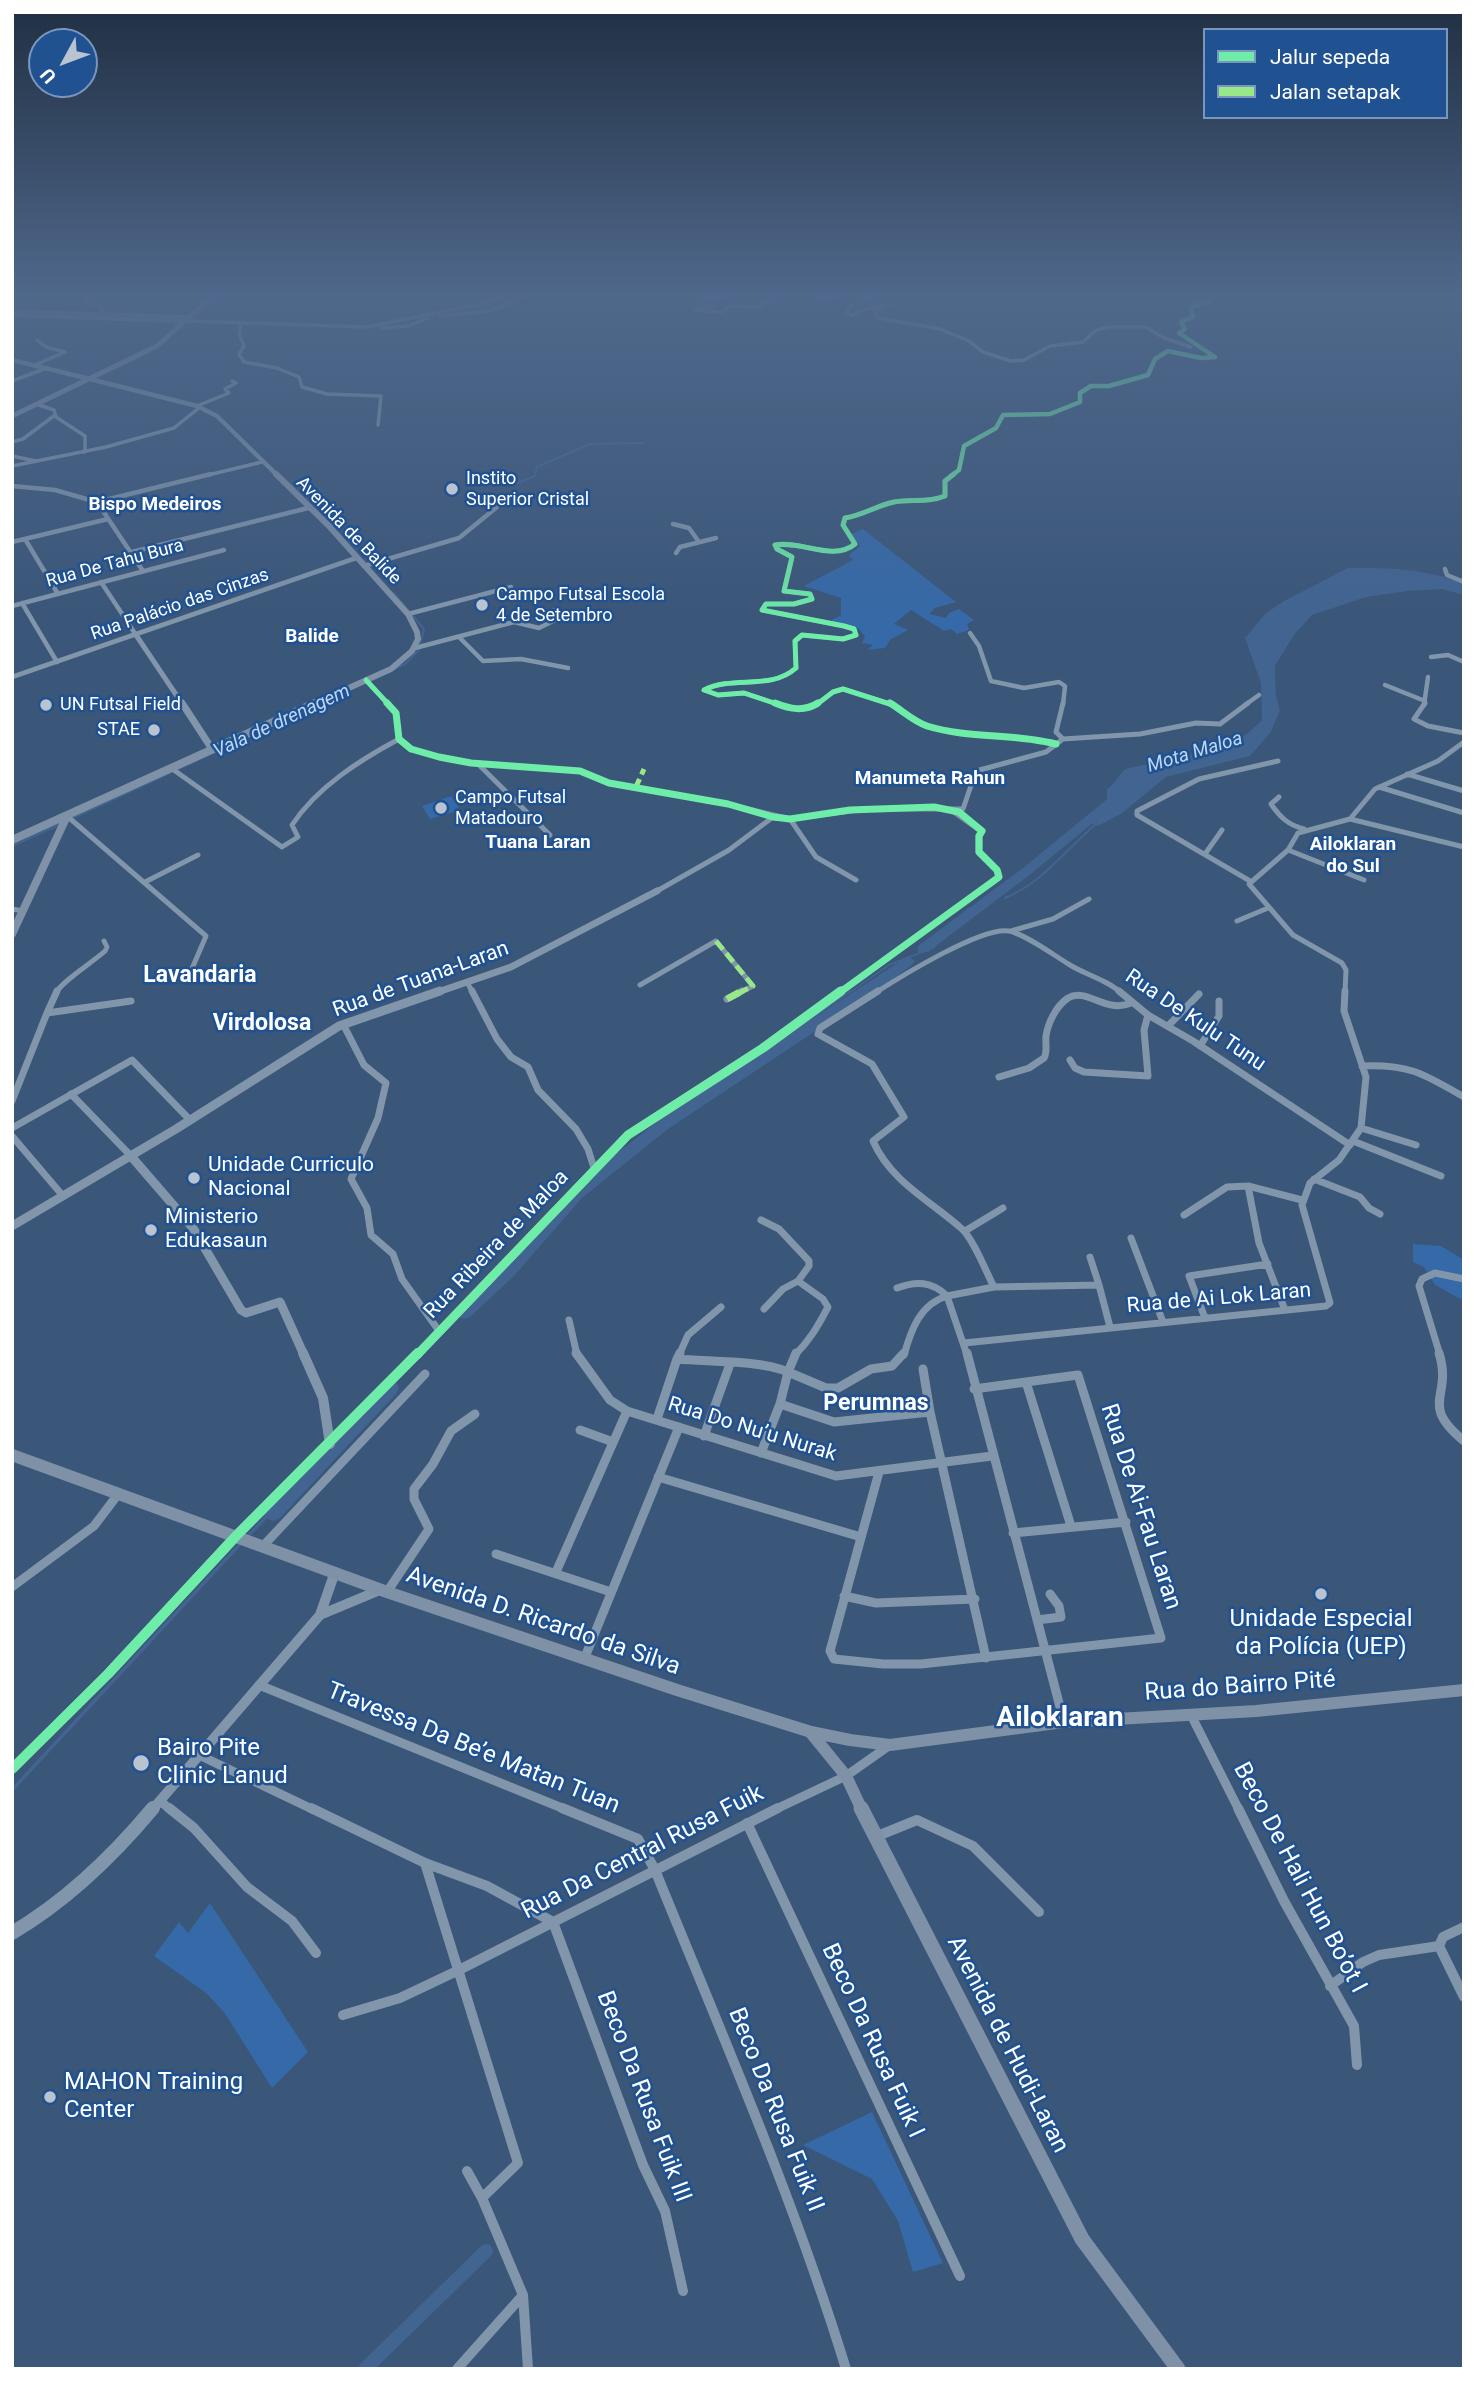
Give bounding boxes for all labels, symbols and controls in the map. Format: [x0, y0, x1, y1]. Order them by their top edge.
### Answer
north arrow [28, 28, 98, 98]
legend [1203, 28, 1448, 119]
text: Jalur sepeda [1270, 45, 1390, 69]
text: U [35, 64, 61, 88]
text: Jalan setapak [1270, 80, 1400, 104]
place label: Instito Superior Cristal [466, 468, 589, 510]
street label: Avenida de Balide [291, 472, 405, 590]
marker: Instito Superior Cristal [444, 481, 460, 497]
district label: Bispo Medeiros [88, 494, 222, 516]
street label: Rua De Tahu Bura [44, 535, 186, 593]
street label: Rua Palácio das Cinzas [88, 564, 272, 646]
place label: Campo Futsal Escola 4 de Setembro [496, 584, 665, 626]
marker: Campo Futsal Escola 4 de Setembro [474, 597, 490, 613]
district label: Balide [285, 626, 339, 648]
water label: Vala de drenagem [210, 680, 354, 764]
place label: UN Futsal Field [60, 694, 181, 716]
marker: UN Futsal Field [38, 697, 54, 713]
place label: STAE [97, 719, 140, 741]
marker: STAE [146, 722, 162, 738]
water label: Mota Maloa [1145, 728, 1245, 778]
district label: Manumeta Rahun [855, 768, 1005, 790]
place label: Campo Futsal Matadouro [455, 787, 566, 830]
marker: Campo Futsal Matadouro [433, 800, 449, 816]
district label: Tuana Laran [485, 832, 591, 854]
district label: Ailoklaran do Sul [1310, 834, 1396, 878]
street label: Rua de Tuana-Laran [330, 936, 512, 1024]
district label: Lavandaria [143, 962, 257, 990]
street label: Rua De Kulu Tunu [1120, 965, 1270, 1077]
district label: Virdolosa [213, 1010, 311, 1038]
place label: Unidade Curriculo Nacional [208, 1153, 374, 1203]
street label: Rua Ribeira de Maloa [420, 1165, 574, 1325]
marker: Unidade Curriculo Nacional [186, 1170, 202, 1186]
place label: Ministerio Edukasaun [165, 1205, 268, 1255]
marker: Ministerio Edukasaun [143, 1222, 159, 1238]
street label: Rua de Ai Lok Laran [1126, 1278, 1312, 1320]
district label: Perumnas [823, 1390, 929, 1418]
street label: Rua Do Nu’u Nurak [665, 1392, 839, 1468]
street label: Rua De Ai-Fau Laran [1093, 1400, 1187, 1614]
street label: Avenida D. Ricardo da Silva [402, 1561, 684, 1683]
marker: Unidade Especial da Polícia (UEP) [1313, 1586, 1329, 1602]
place label: Unidade Especial da Polícia (UEP) [1230, 1606, 1412, 1662]
street label: Rua do Bairro Pité [1144, 1666, 1336, 1708]
street label: Travessa Da Be’e Matan Tuan [322, 1677, 624, 1821]
district label: Ailoklaran [996, 1702, 1124, 1736]
place label: Bairo Pite Clinic Lanud [157, 1735, 288, 1791]
marker: Bairo Pite Clinic Lanud [131, 1753, 151, 1773]
street label: Beco De Hali Hun Bo’ot I [1226, 1758, 1372, 1998]
street label: Rua Da Central Rusa Fuik [517, 1779, 769, 1927]
street label: Avenida de Hudi-Laran [940, 1932, 1074, 2158]
street label: Beco Da Rusa Fuik I [814, 1939, 930, 2143]
street label: Beco Da Rusa Fuik III [589, 1987, 697, 2207]
street label: Beco Da Rusa Fuik II [721, 2004, 829, 2216]
place label: MAHON Training Center [64, 2069, 243, 2125]
marker: MAHON Training Center [42, 2089, 58, 2105]

